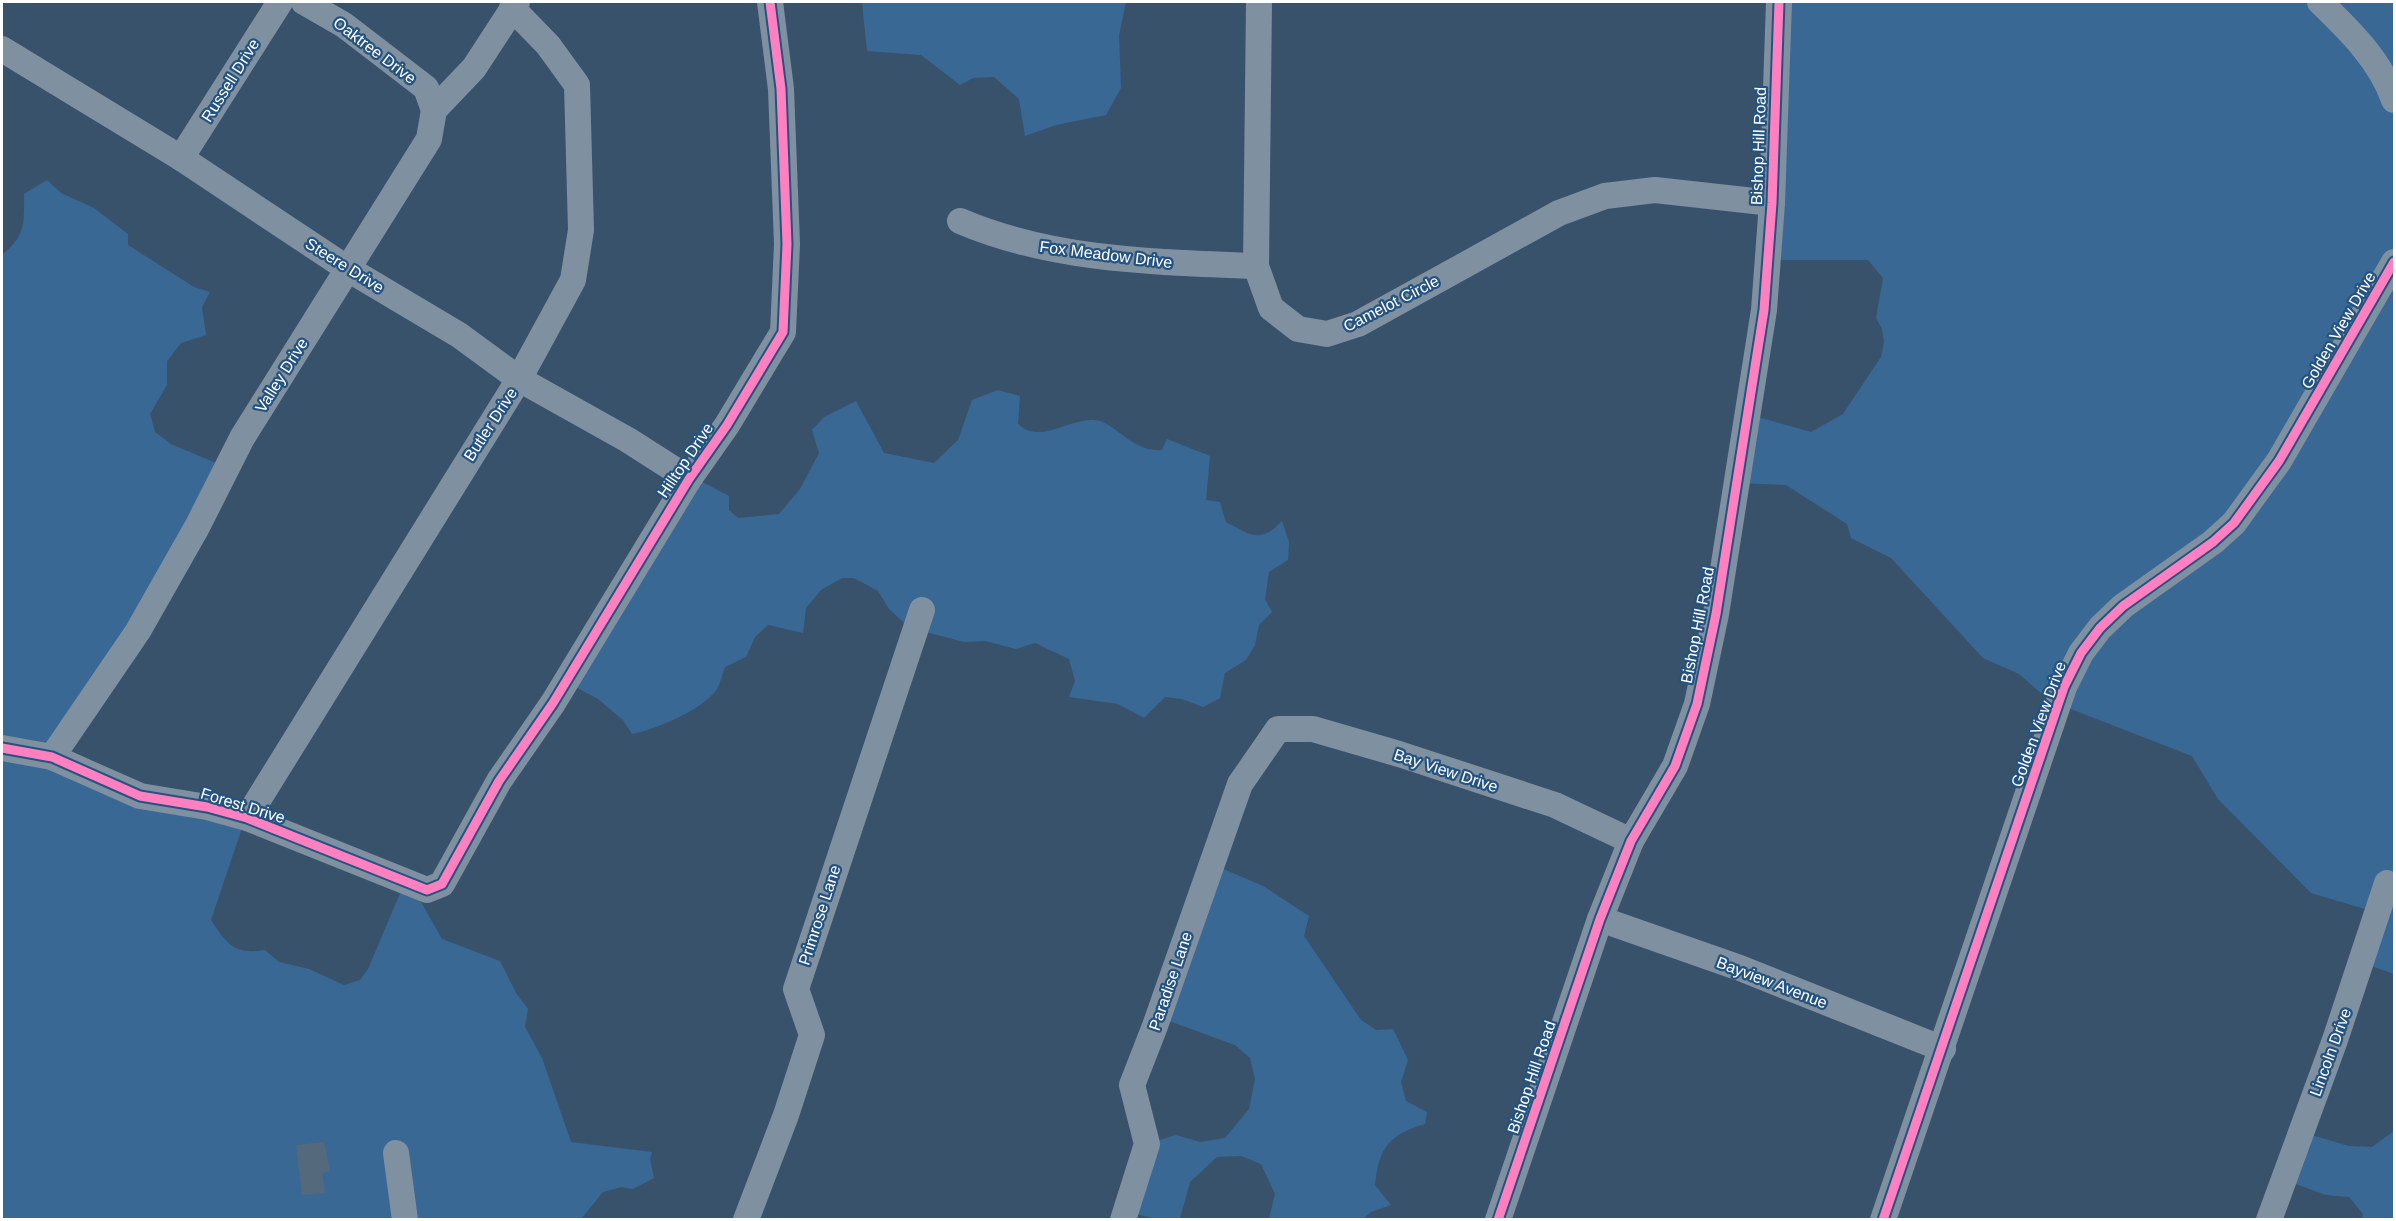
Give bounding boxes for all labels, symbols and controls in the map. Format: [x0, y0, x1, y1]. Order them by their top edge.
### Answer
street label: Oaktree Drive [330, 14, 419, 87]
street label: Russell Drive [198, 36, 263, 125]
street label: Bishop Hill Road [1748, 87, 1769, 205]
street label: Steere Drive [303, 235, 387, 296]
street label: Fox Meadow Drive [1039, 238, 1173, 271]
street label: Golden View Drive [2298, 269, 2379, 392]
street label: Camelot Circle [1341, 272, 1442, 335]
street label: Valley Drive [252, 335, 311, 415]
street label: Butler Drive [461, 385, 520, 464]
street label: Hilltop Drive [654, 420, 717, 501]
street label: Bishop Hill Road [1678, 565, 1717, 685]
street label: Golden View Drive [2008, 659, 2069, 789]
street label: Bay View Drive [1392, 746, 1500, 795]
street label: Forest Drive [199, 785, 287, 826]
street label: Primrose Lane [795, 863, 844, 967]
street label: Paradise Lane [1146, 930, 1195, 1033]
street label: Bayview Avenue [1714, 954, 1830, 1011]
street label: Lincoln Drive [2307, 1006, 2354, 1099]
street label: Bishop Hill Road [1504, 1018, 1559, 1136]

